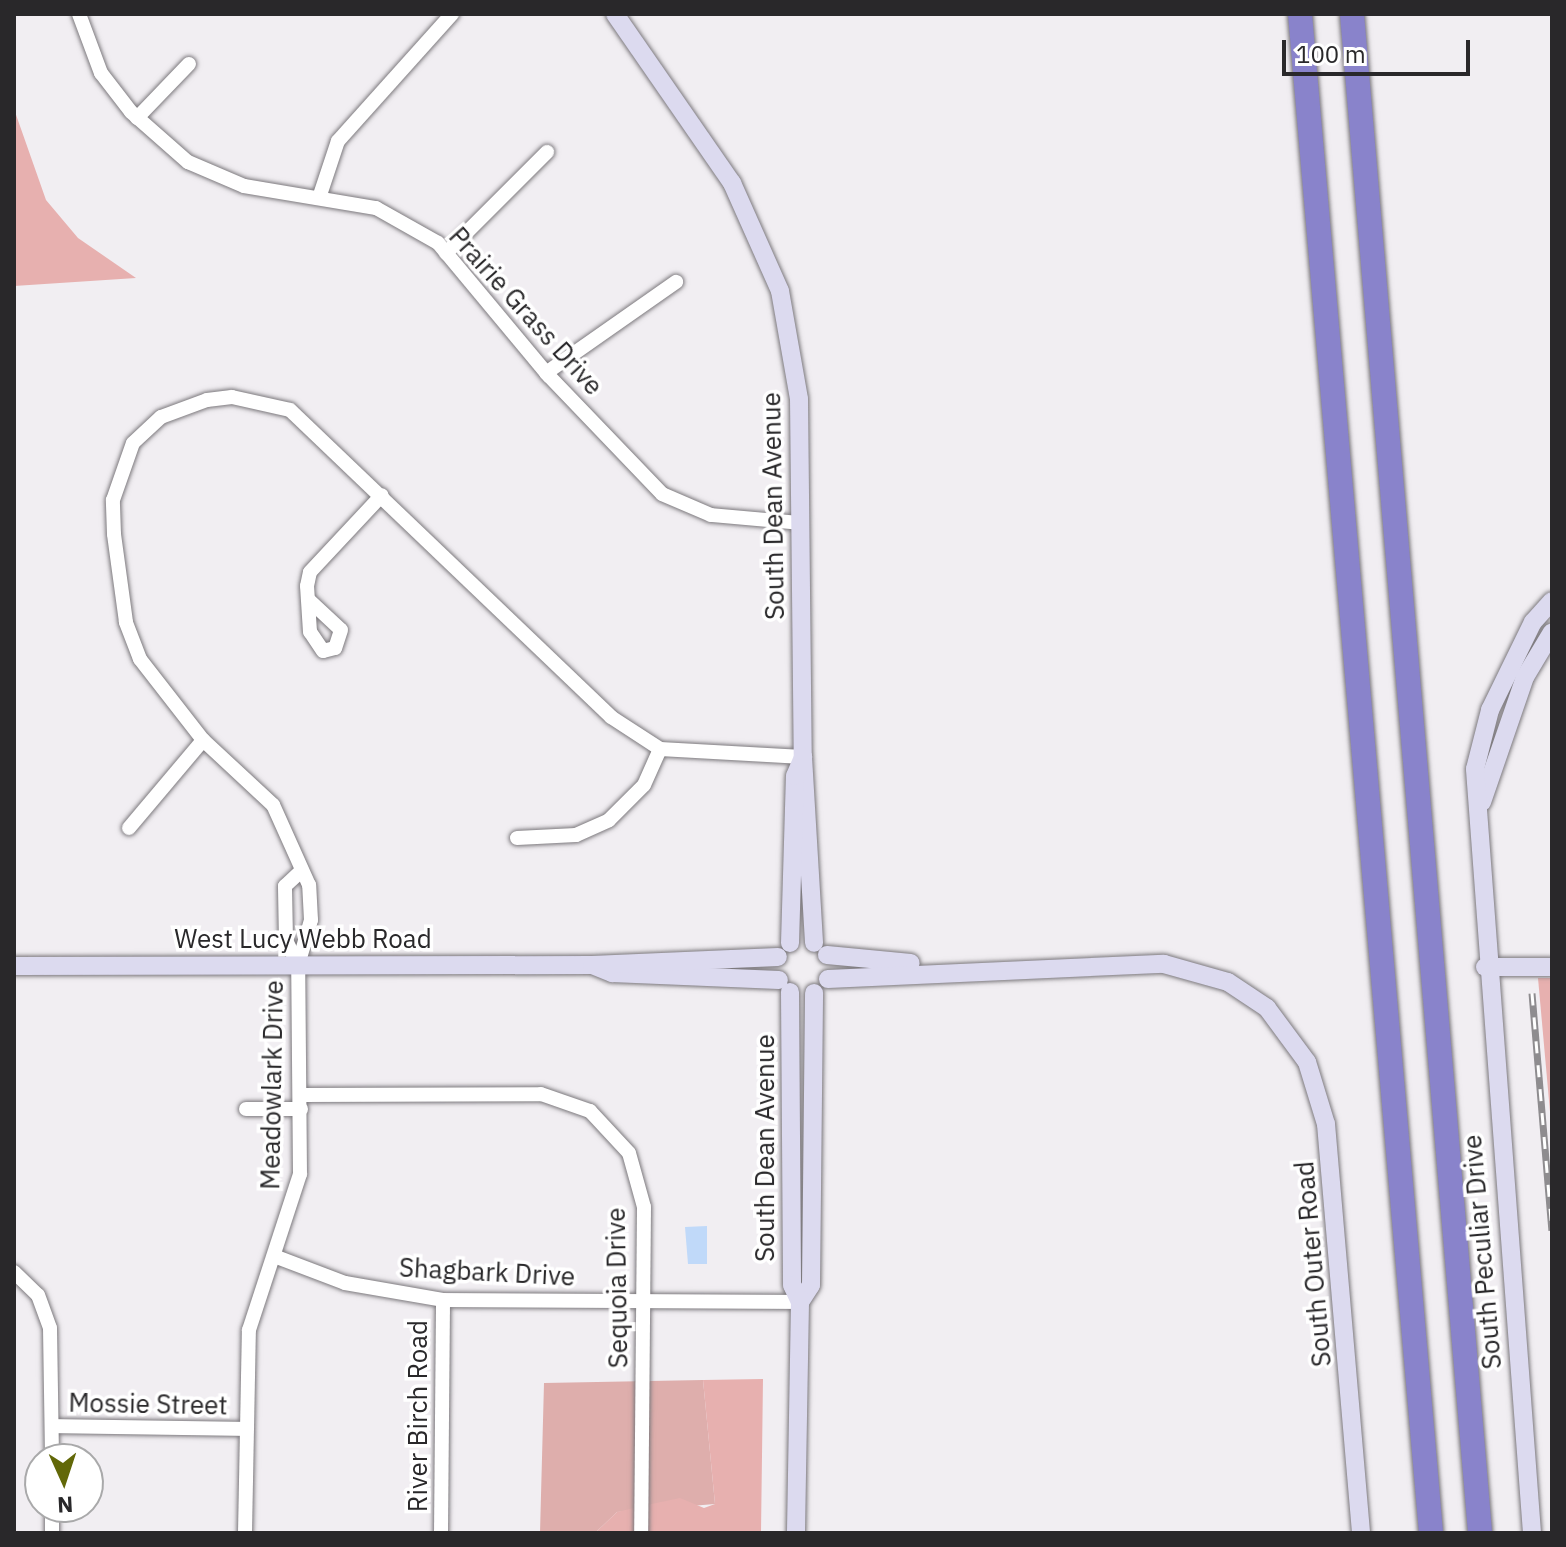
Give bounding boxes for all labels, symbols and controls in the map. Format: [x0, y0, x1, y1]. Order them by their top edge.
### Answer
scale bar [1286, 24, 1474, 74]
text: 100 m [1296, 38, 1366, 70]
street label: Prairie Grass Drive [443, 221, 609, 401]
street label: South Dean Avenue [755, 392, 791, 620]
street label: West Lucy Webb Road [174, 923, 432, 955]
street label: Meadowlark Drive [255, 980, 289, 1190]
street label: South Dean Avenue [749, 1034, 781, 1262]
street label: South Peculiar Drive [1456, 1133, 1508, 1371]
street label: South Outer Road [1288, 1160, 1338, 1368]
street label: Sequoia Drive [600, 1207, 634, 1369]
street label: Shagbark Drive [398, 1252, 576, 1292]
street label: River Birch Road [402, 1320, 434, 1512]
street label: Mossie Street [68, 1387, 228, 1421]
north arrow [24, 1443, 104, 1523]
text: N [56, 1491, 74, 1520]

